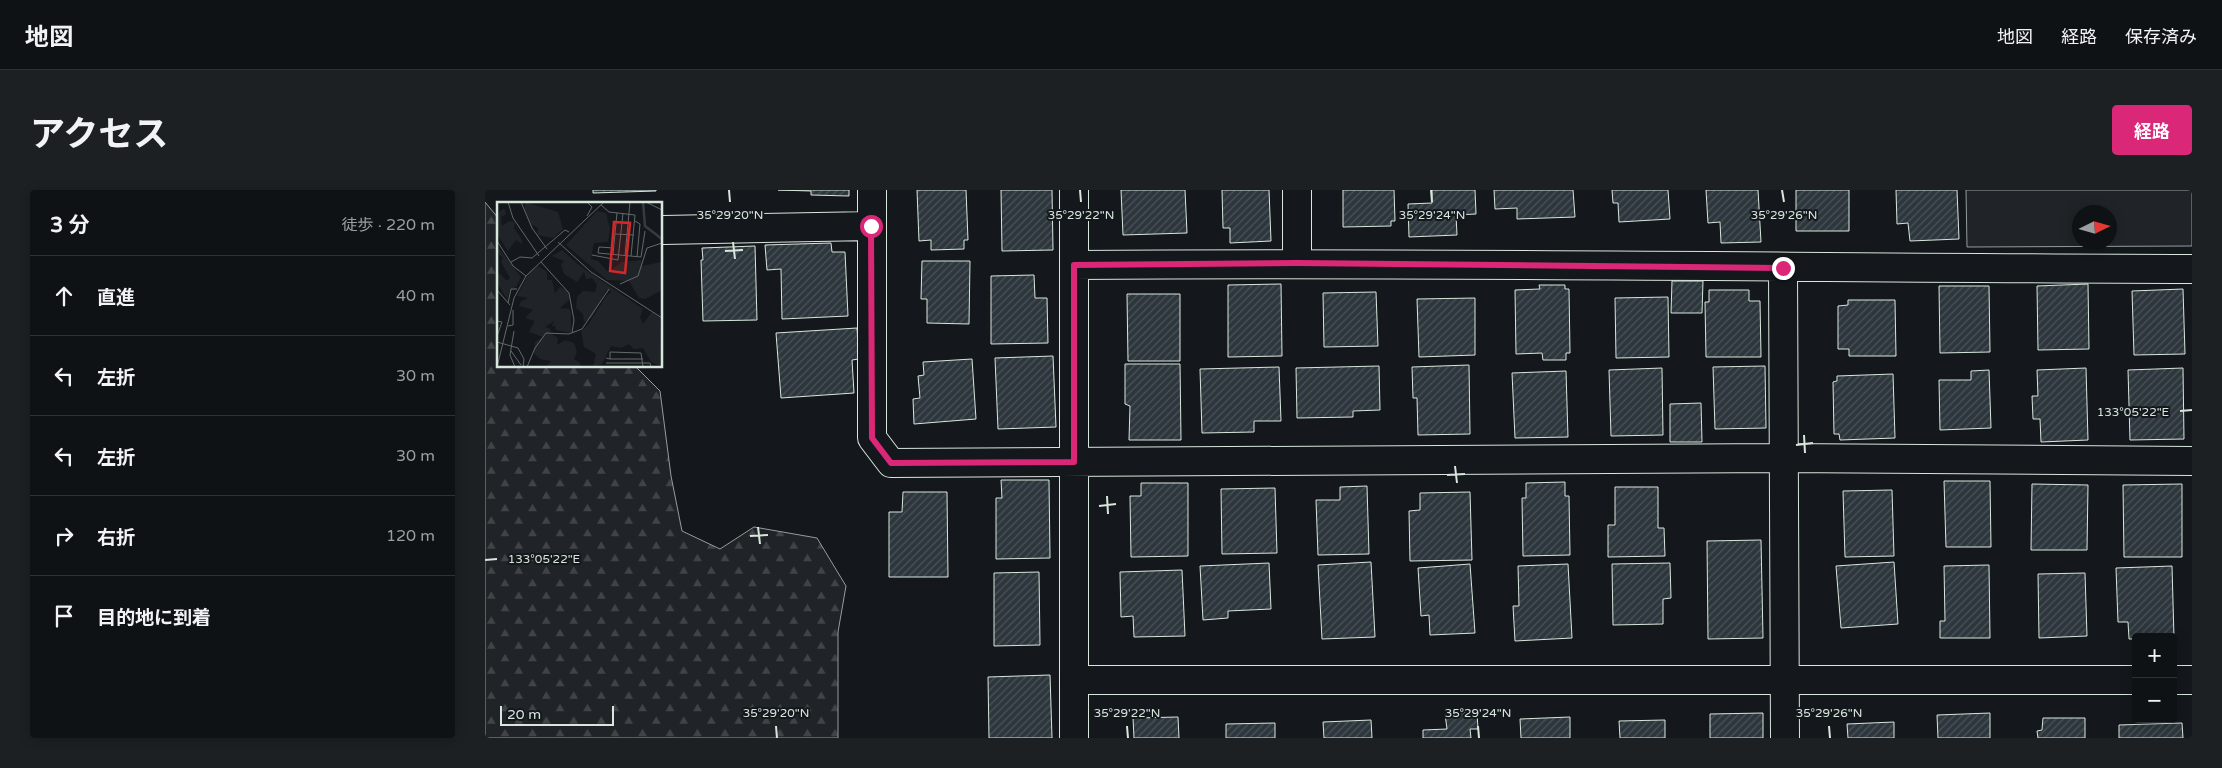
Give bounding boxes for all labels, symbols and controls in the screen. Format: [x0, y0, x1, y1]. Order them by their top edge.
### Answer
text: 地図 [25, 23, 73, 52]
text: 地図 [1997, 26, 2033, 48]
text: 経路 [2061, 26, 2097, 48]
text: 保存済み [2125, 26, 2197, 48]
button: 経路 [2112, 105, 2192, 155]
text: アクセス [30, 114, 168, 156]
inset map [497, 202, 663, 368]
north arrow [2072, 205, 2117, 250]
text: 35°29'20"N [697, 208, 763, 222]
text: 35°29'22"N [1048, 208, 1114, 222]
text: 35°29'24"N [1399, 208, 1465, 222]
text: 35°29'26"N [1751, 208, 1817, 222]
text: 3 分 [50, 213, 90, 238]
text: 徒歩 · 220 m [342, 215, 435, 235]
route start [860, 215, 883, 238]
route end [1772, 257, 1795, 280]
icon: ahead [50, 282, 78, 310]
text: 40 m [396, 286, 435, 306]
text: 直進 [97, 287, 135, 309]
icon: left [50, 362, 78, 390]
text: 30 m [396, 366, 435, 386]
text: 左折 [97, 367, 135, 389]
text: 133°05'22"E [2097, 405, 2170, 419]
icon: left [50, 442, 78, 470]
text: 30 m [396, 446, 435, 466]
text: 左折 [97, 447, 135, 469]
icon: right [50, 522, 78, 550]
text: 120 m [386, 526, 435, 546]
text: 右折 [97, 527, 135, 549]
text: 133°05'22"E [508, 552, 581, 566]
icon: arrive [50, 602, 78, 630]
text: 目的地に到着 [97, 607, 211, 629]
map controls [2132, 633, 2177, 723]
button: + [2132, 633, 2177, 678]
button: − [2132, 678, 2177, 723]
scale bar [500, 703, 614, 726]
text: 20 m [507, 706, 541, 723]
text: 35°29'20"N [743, 706, 809, 720]
text: 35°29'22"N [1094, 706, 1160, 720]
text: 35°29'24"N [1445, 706, 1511, 720]
text: 35°29'26"N [1796, 706, 1862, 720]

